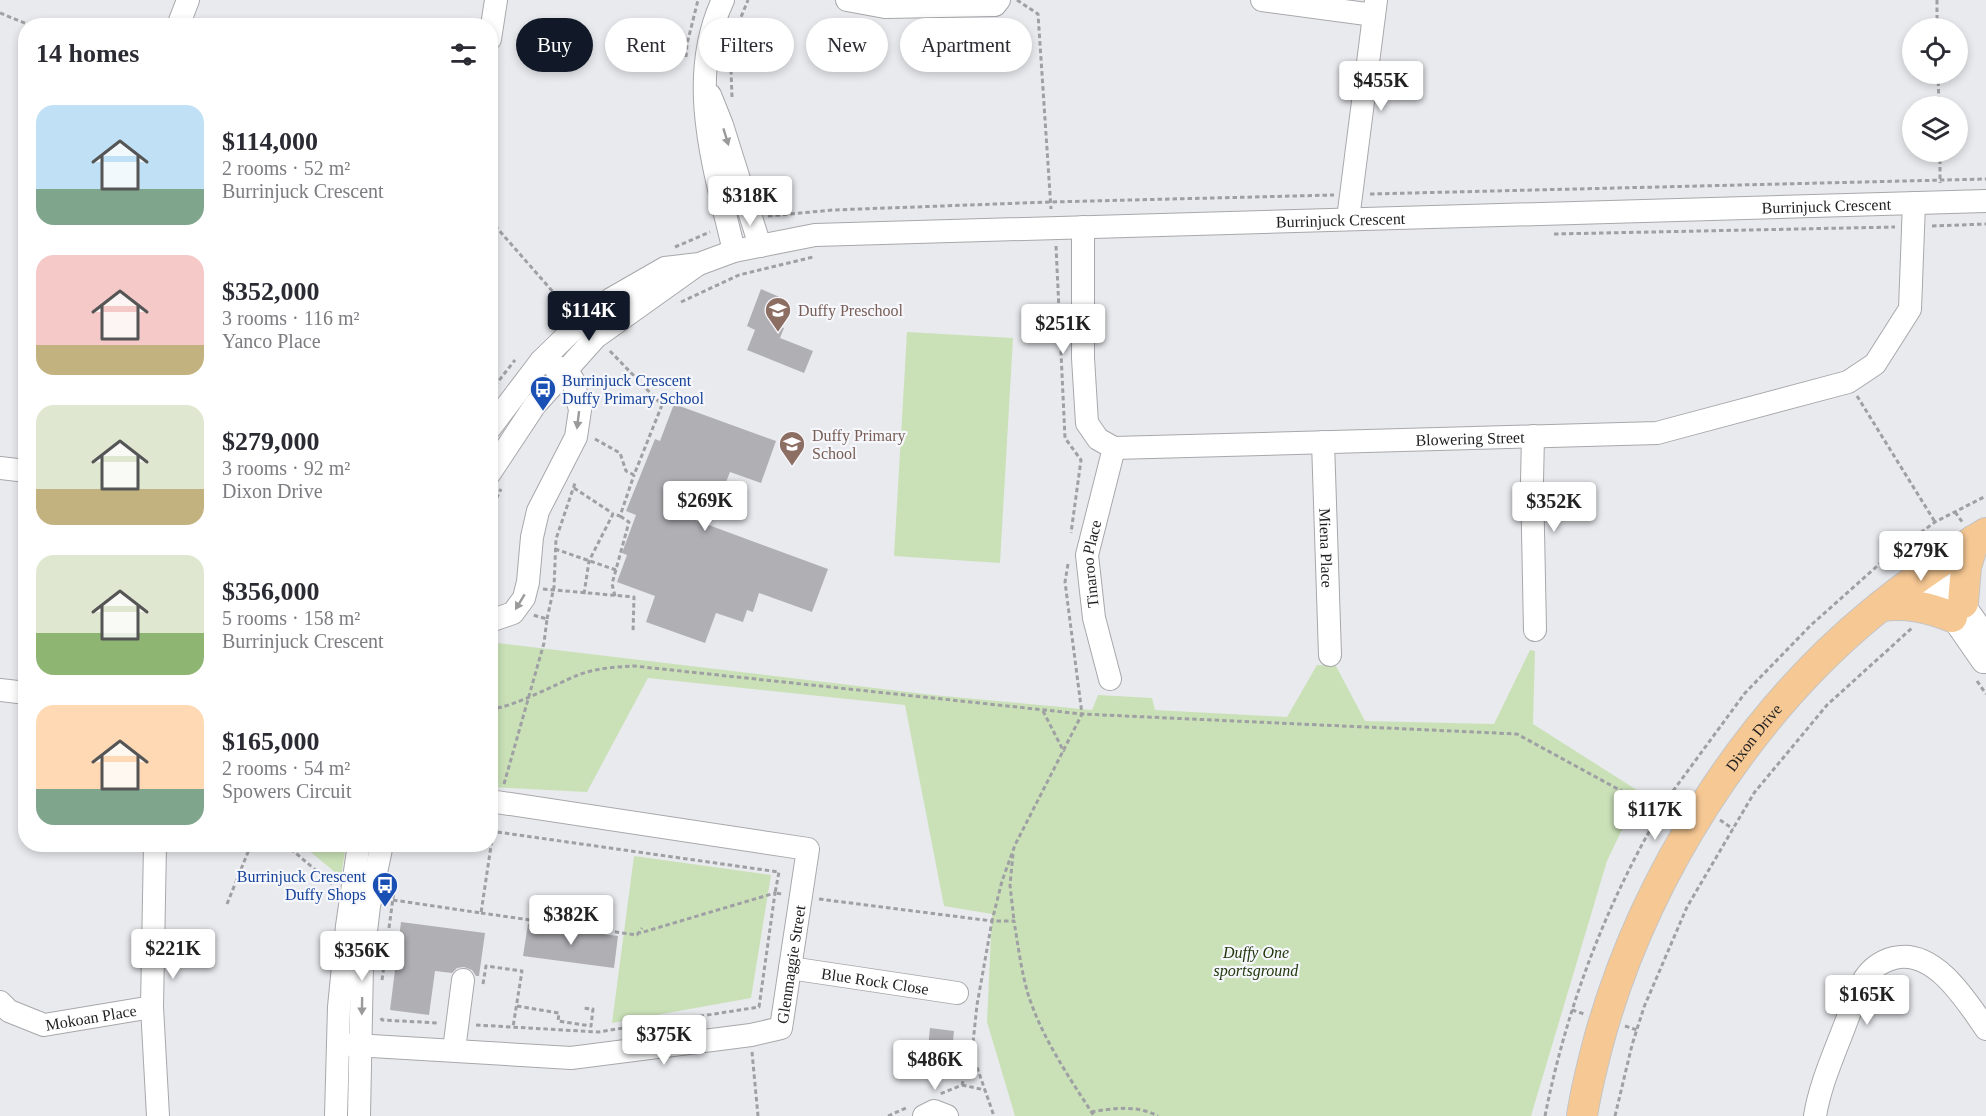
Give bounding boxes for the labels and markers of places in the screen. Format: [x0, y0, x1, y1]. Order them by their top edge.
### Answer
pin: $455K [1339, 61, 1423, 112]
pin: $318K [708, 176, 792, 227]
pin: $114K [547, 291, 631, 342]
school or university icon: Duffy Preschool [763, 295, 793, 333]
place label: Duffy Preschool [798, 302, 904, 320]
pin: $251K [1021, 304, 1105, 355]
place label: Burrinjuck Crescent Duffy Primary School [562, 372, 704, 408]
bus stop icon: Burrinjuck Crescent Duffy Primary School [528, 374, 558, 412]
place label: Duffy Primary School [812, 427, 905, 462]
school or university icon: Duffy Primary School [777, 429, 807, 467]
pin: $269K [663, 481, 747, 532]
pin: $352K [1512, 482, 1596, 533]
pin: $279K [1879, 531, 1963, 582]
pin: $117K [1613, 790, 1697, 841]
place label: Burrinjuck Crescent Duffy Shops [237, 868, 367, 904]
bus stop icon: Burrinjuck Crescent Duffy Shops [370, 870, 400, 908]
pin: $382K [529, 895, 613, 946]
pin: $221K [131, 929, 215, 980]
pin: $356K [320, 931, 404, 982]
pin: $165K [1825, 975, 1909, 1026]
pin: $375K [622, 1015, 706, 1066]
pin: $486K [893, 1040, 977, 1091]

